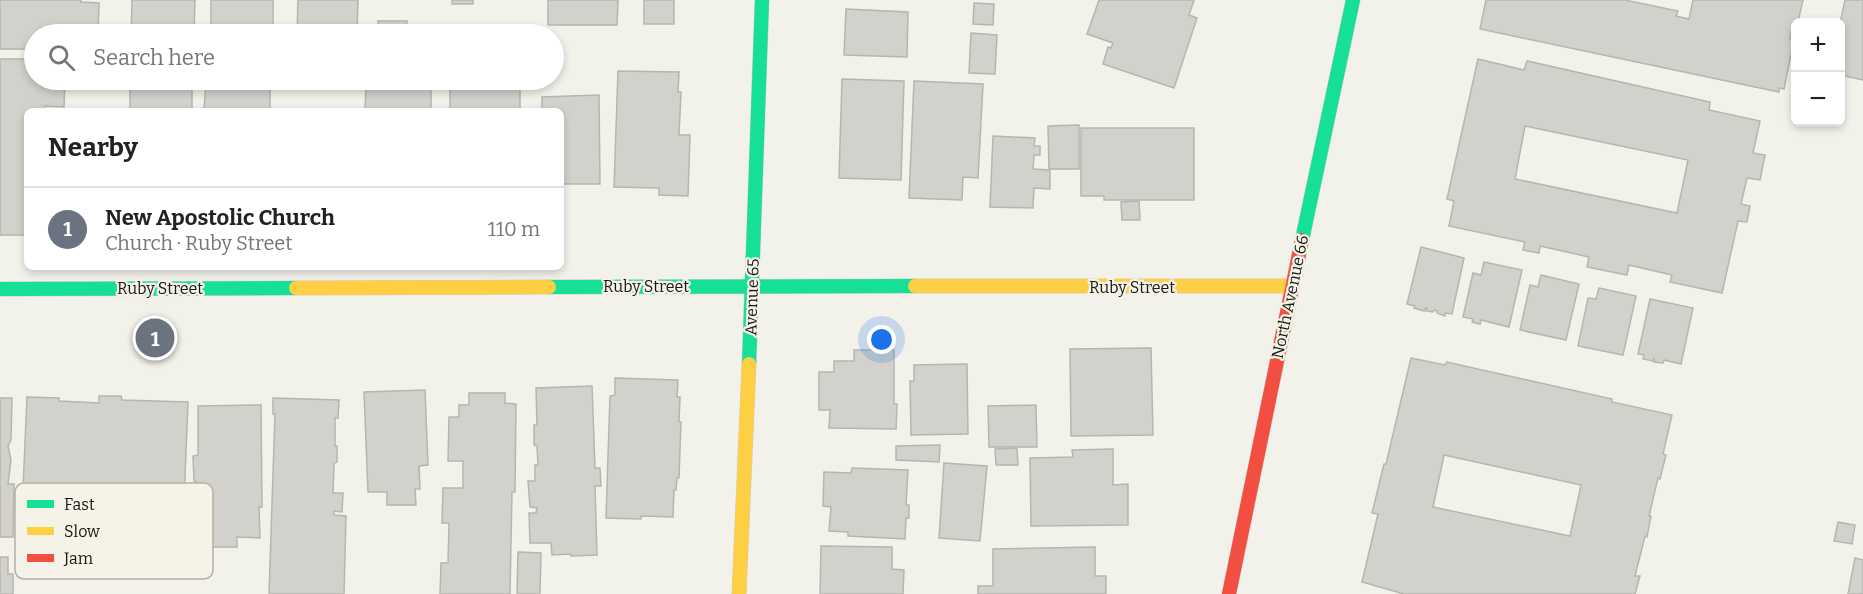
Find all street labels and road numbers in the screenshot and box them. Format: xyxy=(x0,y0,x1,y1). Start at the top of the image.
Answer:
street label: North Avenue 66 xyxy=(1268,234,1312,360)
street label: Avenue 65 xyxy=(741,258,763,336)
street label: Ruby Street xyxy=(603,277,689,296)
street label: Ruby Street xyxy=(1089,278,1175,297)
street label: Ruby Street xyxy=(117,279,203,298)

